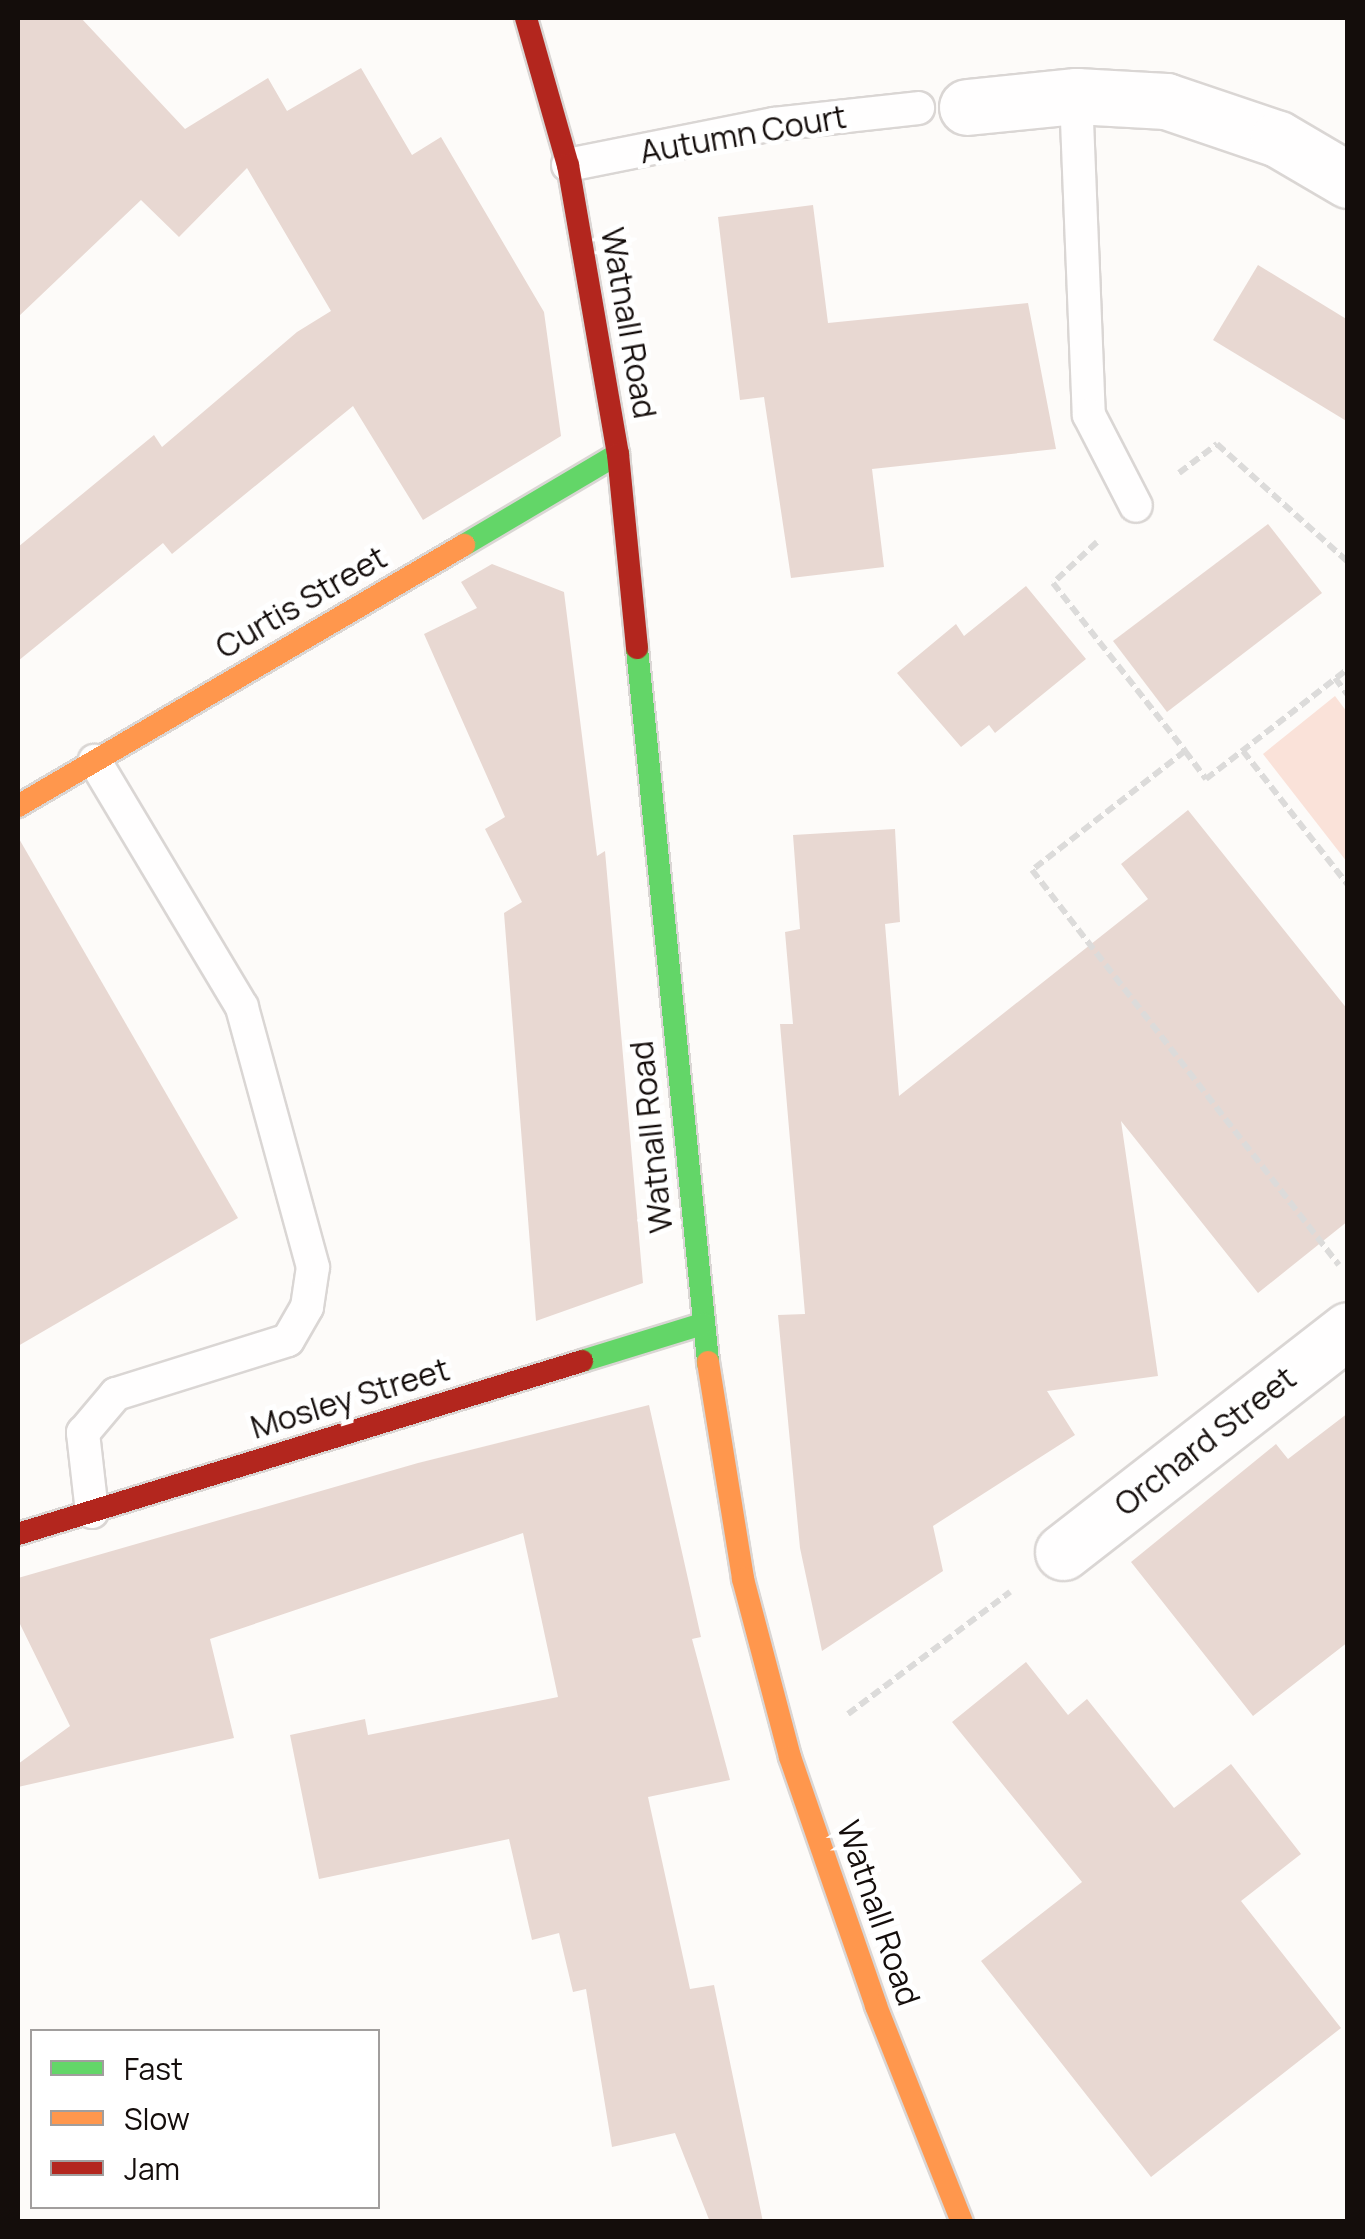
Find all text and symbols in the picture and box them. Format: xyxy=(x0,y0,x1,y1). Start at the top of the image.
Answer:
street label: Autumn Court xyxy=(637,97,849,171)
street label: Watnall Road xyxy=(593,225,665,421)
street label: Curtis Street xyxy=(209,538,393,666)
street label: Watnall Road xyxy=(622,1039,680,1235)
street label: Mosley Street xyxy=(246,1350,454,1446)
street label: Orchard Street xyxy=(1107,1358,1303,1524)
street label: Watnall Road xyxy=(829,1815,929,2011)
legend xyxy=(30,2029,380,2209)
text: Fast xyxy=(124,2048,183,2089)
text: Slow xyxy=(124,2098,190,2139)
text: Jam xyxy=(124,2148,180,2189)

